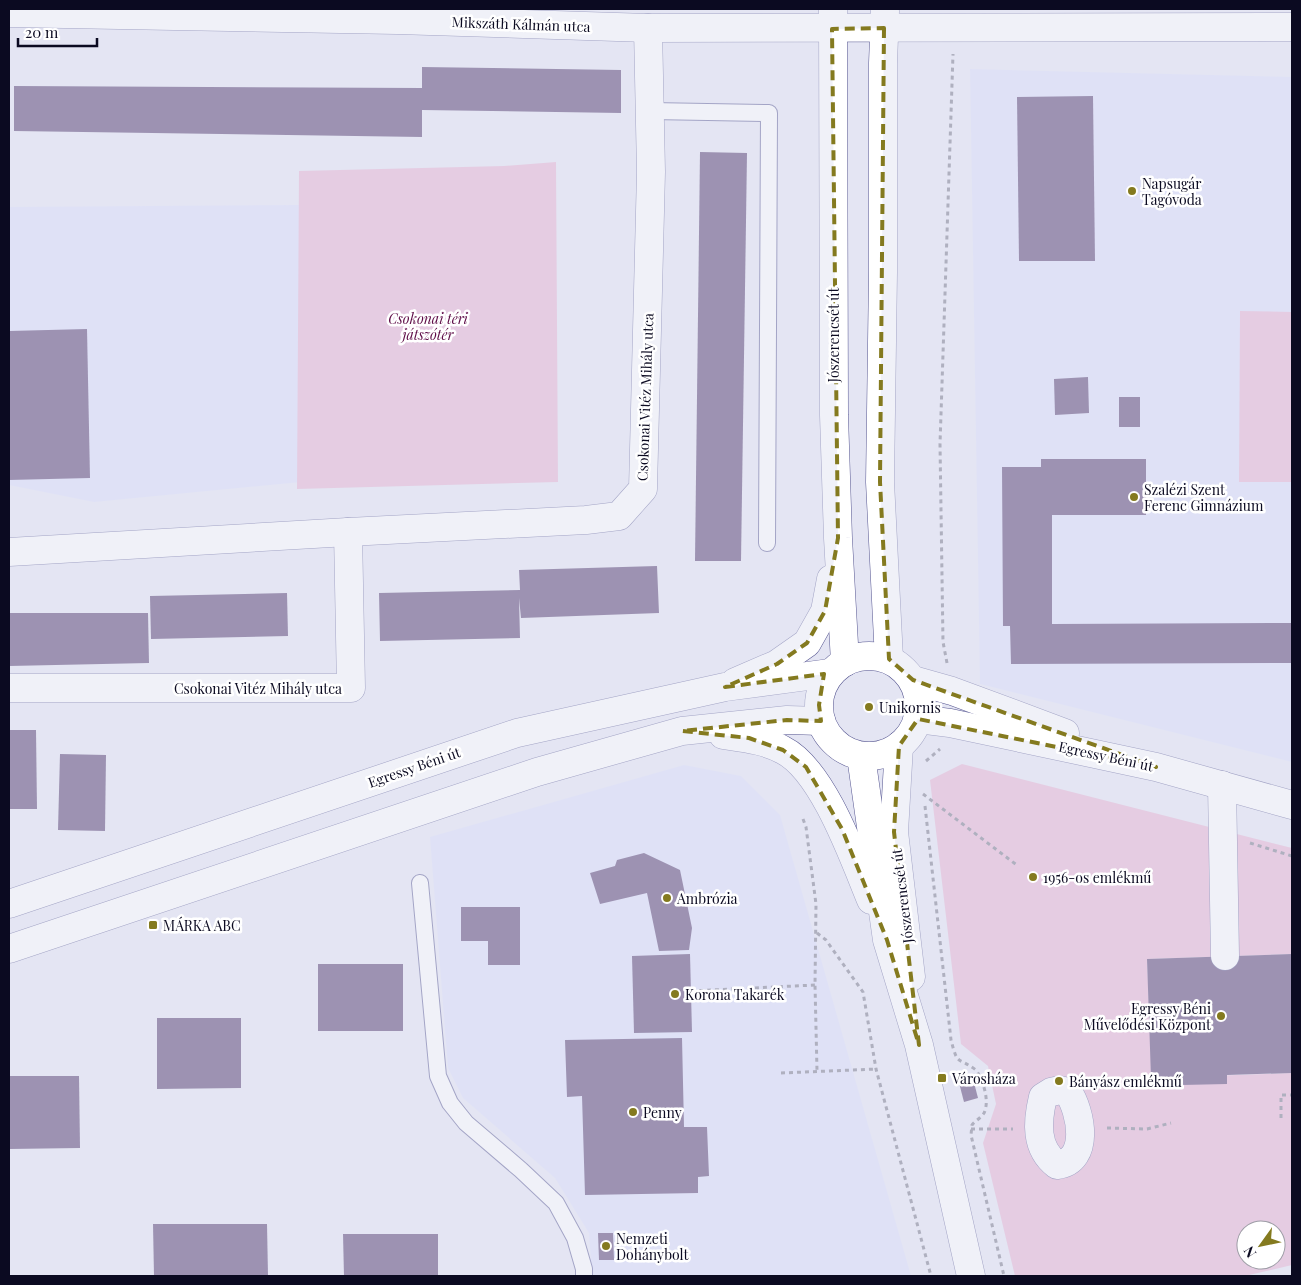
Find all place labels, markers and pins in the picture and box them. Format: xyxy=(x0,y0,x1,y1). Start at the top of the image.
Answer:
place label: Napsugár Tagóvoda xyxy=(1142,174,1202,209)
marker: Napsugár Tagóvoda xyxy=(1126,185,1138,197)
place label: Szalézi Szent Ferenc Gimnázium xyxy=(1144,480,1264,515)
marker: Szalézi Szent Ferenc Gimnázium xyxy=(1128,491,1140,503)
place label: Unikornis xyxy=(879,698,941,717)
marker: Unikornis xyxy=(863,701,875,713)
place label: 1956-os emlékmű xyxy=(1043,868,1152,887)
marker: 1956-os emlékmű xyxy=(1027,871,1039,883)
place label: Ambrózia xyxy=(676,889,738,908)
marker: Ambrózia xyxy=(661,892,673,904)
place label: MÁRKA ABC xyxy=(163,916,241,935)
marker: MÁRKA ABC xyxy=(147,919,159,931)
place label: Korona Takarék xyxy=(685,985,785,1004)
marker: Korona Takarék xyxy=(669,988,681,1000)
place label: Egressy Béni Művelődési Központ xyxy=(1084,999,1212,1034)
marker: Egressy Béni Művelődési Központ xyxy=(1215,1010,1227,1022)
place label: Városháza xyxy=(951,1069,1016,1088)
marker: Városháza xyxy=(936,1072,948,1084)
place label: Bányász emlékmű xyxy=(1069,1072,1182,1091)
marker: Bányász emlékmű xyxy=(1053,1075,1065,1087)
place label: Penny xyxy=(643,1103,682,1122)
marker: Penny xyxy=(627,1106,639,1118)
place label: Nemzeti Dohánybolt xyxy=(616,1229,690,1264)
marker: Nemzeti Dohánybolt xyxy=(600,1240,612,1252)

